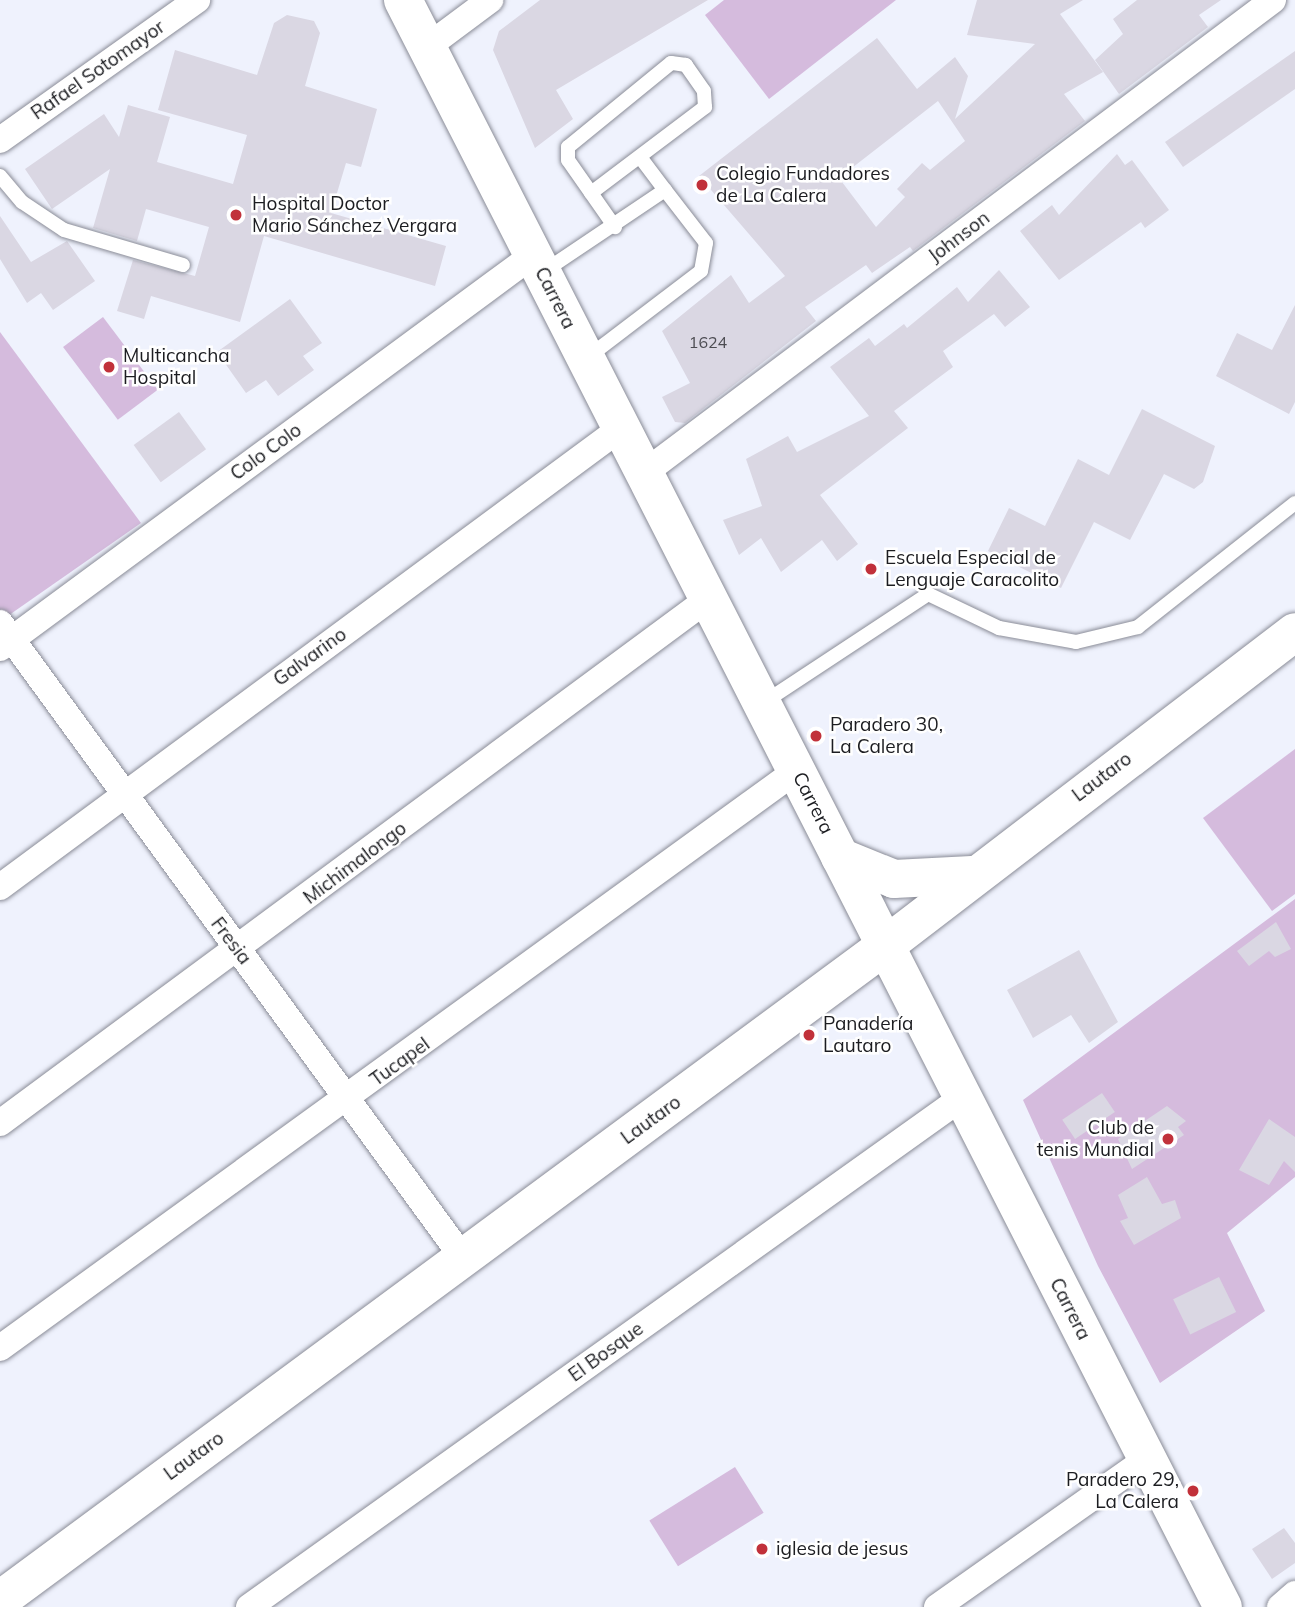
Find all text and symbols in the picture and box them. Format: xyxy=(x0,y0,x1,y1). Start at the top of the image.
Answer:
street label: Rafael Sotomayor xyxy=(27,15,169,125)
place label: Colegio Fundadores de La Calera xyxy=(716,163,890,207)
marker: Colegio Fundadores de La Calera xyxy=(694,177,710,193)
place label: Hospital Doctor Mario Sánchez Vergara xyxy=(252,193,457,237)
marker: Hospital Doctor Mario Sánchez Vergara xyxy=(226,205,246,225)
street label: Johnson xyxy=(924,207,994,267)
street label: Carrera xyxy=(530,263,580,333)
house number: 1624 xyxy=(689,332,727,352)
place label: Multicancha Hospital xyxy=(123,345,230,389)
marker: Multicancha Hospital xyxy=(101,359,117,375)
street label: Colo Colo xyxy=(226,419,306,485)
place label: Escuela Especial de Lenguaje Caracolito xyxy=(885,547,1059,591)
marker: Escuela Especial de Lenguaje Caracolito xyxy=(863,561,879,577)
street label: Galvarino xyxy=(269,623,351,691)
place label: Paradero 30, La Calera xyxy=(830,714,943,758)
marker: Paradero 30, La Calera xyxy=(808,728,824,744)
street label: Lautaro xyxy=(1068,747,1136,807)
street label: Carrera xyxy=(788,768,838,838)
street label: Michimalongo xyxy=(299,817,411,909)
street label: Fresia xyxy=(206,913,256,969)
place label: Panadería Lautaro xyxy=(823,1013,913,1057)
marker: Panadería Lautaro xyxy=(801,1027,817,1043)
street label: Tucapel xyxy=(366,1033,434,1091)
street label: Lautaro xyxy=(617,1091,685,1149)
place label: Club de tenis Mundial xyxy=(1037,1117,1154,1161)
marker: Club de tenis Mundial xyxy=(1160,1131,1176,1147)
street label: Carrera xyxy=(1045,1274,1095,1344)
street label: El Bosque xyxy=(564,1317,648,1387)
street label: Lautaro xyxy=(160,1427,228,1485)
place label: Paradero 29, La Calera xyxy=(1066,1469,1179,1513)
marker: Paradero 29, La Calera xyxy=(1185,1483,1201,1499)
place label: iglesia de jesus xyxy=(776,1538,909,1560)
marker: iglesia de jesus xyxy=(754,1541,770,1557)

